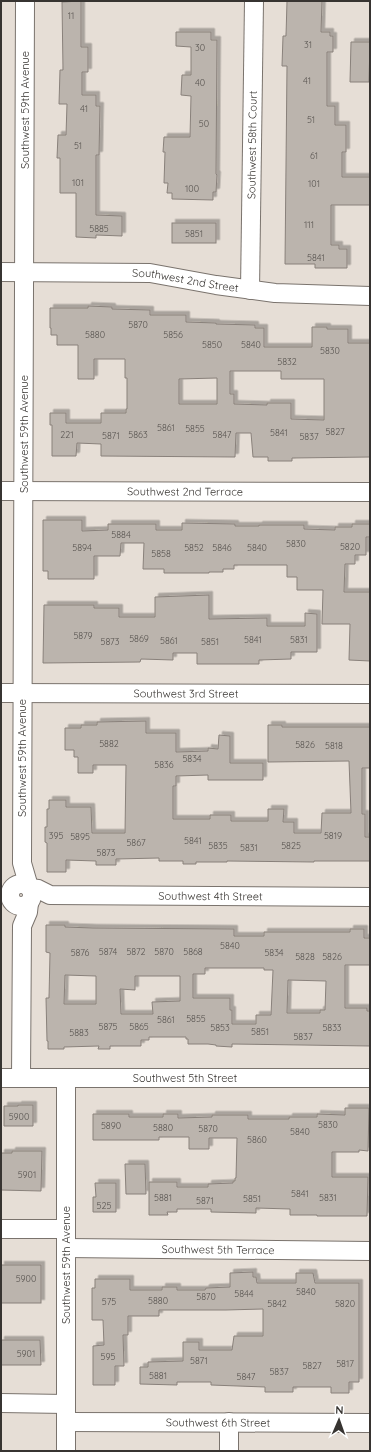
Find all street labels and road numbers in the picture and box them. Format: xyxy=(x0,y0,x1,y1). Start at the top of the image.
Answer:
street label: Southwest 59th Avenue xyxy=(18,51,32,169)
street label: Southwest 58th Court xyxy=(244,90,260,199)
street label: Southwest 2nd Street xyxy=(132,266,240,295)
street label: Southwest 59th Avenue xyxy=(17,375,31,493)
street label: Southwest 2nd Terrace xyxy=(127,484,243,499)
street label: Southwest 3rd Street xyxy=(133,686,239,701)
street label: Southwest 59th Avenue xyxy=(15,699,29,817)
street label: Southwest 4th Street xyxy=(158,889,263,903)
street label: Southwest 5th Street xyxy=(133,1071,238,1085)
street label: Southwest 59th Avenue xyxy=(59,1206,73,1324)
street label: Southwest 5th Terrace xyxy=(161,1242,275,1257)
street label: Southwest 6th Street xyxy=(166,1415,271,1430)

